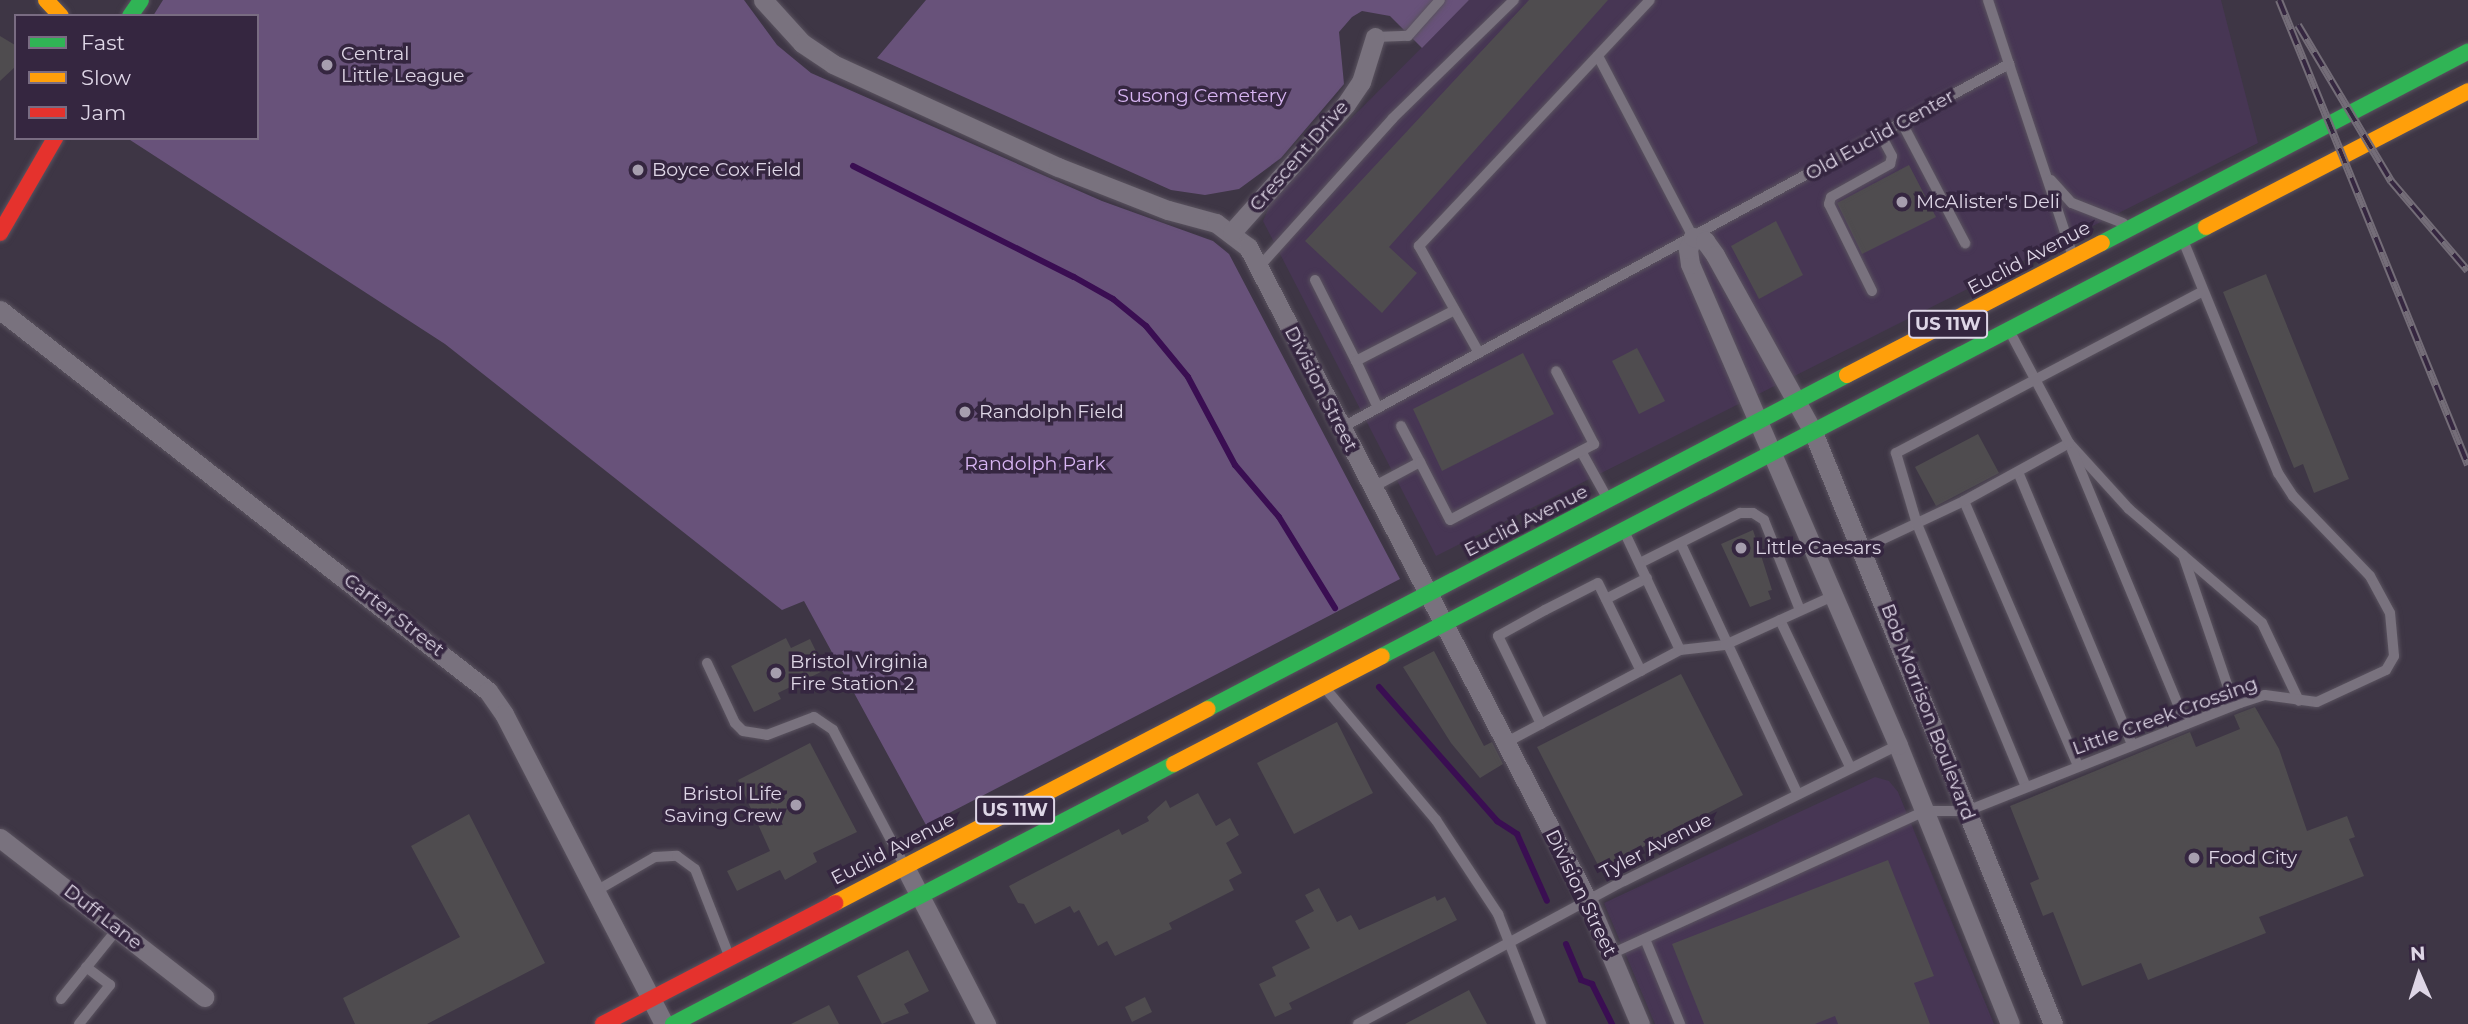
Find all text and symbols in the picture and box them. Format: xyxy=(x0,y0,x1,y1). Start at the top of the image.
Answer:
legend xyxy=(14,14,259,140)
text: Fast xyxy=(81,30,125,55)
place label: Central Little League xyxy=(341,43,465,87)
marker: Central Little League xyxy=(319,57,335,73)
text: Slow xyxy=(81,65,131,90)
park label: Susong Cemetery xyxy=(1117,85,1287,107)
street label: Old Euclid Center xyxy=(1802,85,1958,185)
street label: Crescent Drive xyxy=(1245,96,1353,216)
text: Jam xyxy=(81,100,126,125)
place label: Boyce Cox Field xyxy=(652,159,801,181)
marker: Boyce Cox Field xyxy=(630,162,646,178)
place label: McAlister's Deli xyxy=(1916,191,2060,213)
marker: McAlister's Deli xyxy=(1894,194,1910,210)
street label: Euclid Avenue xyxy=(1964,216,2094,300)
road number: US 11W xyxy=(1908,310,1988,338)
street label: Division Street xyxy=(1280,322,1362,456)
place label: Randolph Field xyxy=(979,401,1124,423)
marker: Randolph Field xyxy=(957,404,973,420)
park label: Randolph Park xyxy=(964,453,1106,475)
street label: Euclid Avenue xyxy=(1460,480,1592,562)
place label: Little Caesars xyxy=(1755,537,1881,559)
marker: Little Caesars xyxy=(1733,540,1749,556)
street label: Carter Street xyxy=(339,569,449,661)
street label: Bob Morrison Boulevard xyxy=(1876,601,1980,823)
place label: Bristol Virginia Fire Station 2 xyxy=(790,651,928,695)
marker: Bristol Virginia Fire Station 2 xyxy=(768,665,784,681)
street label: Little Creek Crossing xyxy=(2069,672,2261,760)
place label: Bristol Life Saving Crew xyxy=(664,783,782,827)
road number: US 11W xyxy=(975,796,1055,824)
marker: Bristol Life Saving Crew xyxy=(788,797,804,813)
street label: Euclid Avenue xyxy=(827,808,959,890)
street label: Tyler Avenue xyxy=(1596,808,1716,884)
street label: Division Street xyxy=(1541,826,1621,960)
place label: Food City xyxy=(2208,847,2297,869)
marker: Food City xyxy=(2186,850,2202,866)
street label: Duff Lane xyxy=(59,879,147,955)
north arrow xyxy=(2384,940,2454,1010)
text: N xyxy=(2410,942,2426,965)

